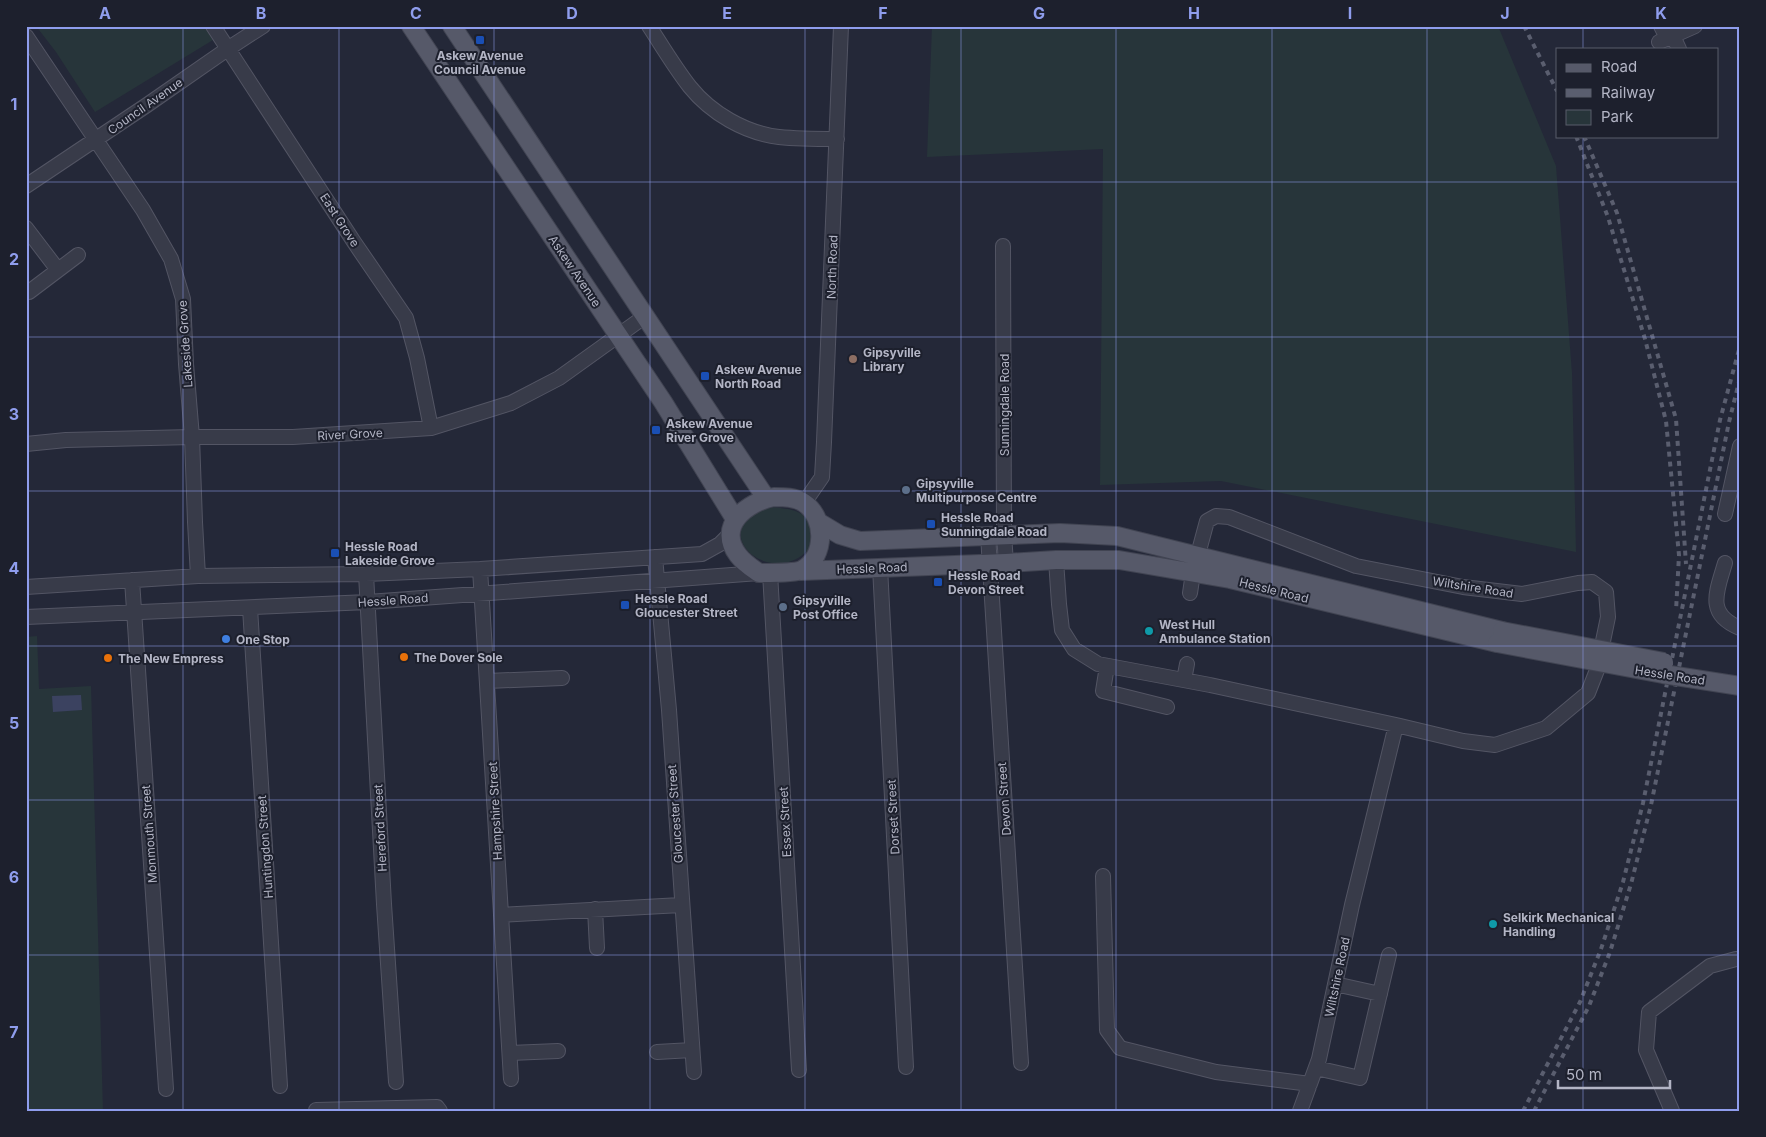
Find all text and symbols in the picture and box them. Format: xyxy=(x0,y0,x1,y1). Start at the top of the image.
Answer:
text: A xyxy=(99,3,111,23)
text: B xyxy=(256,3,266,23)
text: C xyxy=(410,3,422,23)
text: D xyxy=(566,3,578,23)
text: E xyxy=(722,3,732,23)
text: F xyxy=(878,3,888,23)
text: G xyxy=(1033,3,1045,23)
text: H xyxy=(1188,3,1200,23)
text: I xyxy=(1348,3,1352,23)
text: J xyxy=(1500,3,1510,23)
text: K xyxy=(1655,3,1667,23)
marker: Askew Avenue Council Avenue xyxy=(474,34,486,46)
place label: Askew Avenue Council Avenue xyxy=(434,48,526,77)
legend xyxy=(1556,48,1718,138)
text: Road xyxy=(1601,57,1637,76)
street label: Council Avenue xyxy=(105,75,185,137)
text: Railway xyxy=(1601,83,1656,102)
text: 1 xyxy=(11,94,17,114)
text: Park xyxy=(1601,107,1634,126)
street label: East Grove xyxy=(317,190,363,250)
street label: Askew Avenue xyxy=(546,232,604,310)
street label: North Road xyxy=(823,235,841,299)
text: 2 xyxy=(9,249,19,269)
street label: Lakeside Grove xyxy=(174,300,196,388)
place label: Gipsyville Library xyxy=(863,345,921,374)
marker: Gipsyville Library xyxy=(847,353,859,365)
street label: Sunningdale Road xyxy=(997,354,1012,456)
place label: Askew Avenue North Road xyxy=(715,362,802,391)
marker: Askew Avenue North Road xyxy=(699,370,711,382)
text: 3 xyxy=(9,404,19,424)
place label: Askew Avenue River Grove xyxy=(666,416,753,445)
marker: Askew Avenue River Grove xyxy=(650,424,662,436)
street label: River Grove xyxy=(317,425,383,443)
place label: Gipsyville Multipurpose Centre xyxy=(916,476,1037,505)
marker: Gipsyville Multipurpose Centre xyxy=(900,484,912,496)
place label: Hessle Road Sunningdale Road xyxy=(941,510,1047,539)
marker: Hessle Road Sunningdale Road xyxy=(925,518,937,530)
place label: Hessle Road Lakeside Grove xyxy=(345,539,435,568)
marker: Hessle Road Lakeside Grove xyxy=(329,547,341,559)
text: 4 xyxy=(9,558,20,578)
street label: Hessle Road xyxy=(836,559,908,577)
place label: Hessle Road Devon Street xyxy=(948,568,1024,597)
street label: Wiltshire Road xyxy=(1432,573,1514,601)
street label: Hessle Road xyxy=(1238,574,1310,606)
marker: Hessle Road Devon Street xyxy=(932,576,944,588)
street label: Hessle Road xyxy=(357,590,429,610)
place label: Hessle Road Gloucester Street xyxy=(635,591,738,620)
place label: Gipsyville Post Office xyxy=(793,593,858,622)
marker: Hessle Road Gloucester Street xyxy=(619,599,631,611)
marker: Gipsyville Post Office xyxy=(777,601,789,613)
place label: West Hull Ambulance Station xyxy=(1159,617,1270,646)
marker: West Hull Ambulance Station xyxy=(1143,625,1155,637)
place label: One Stop xyxy=(236,632,290,647)
marker: One Stop xyxy=(220,633,232,645)
place label: The Dover Sole xyxy=(414,650,503,665)
place label: The New Empress xyxy=(118,651,224,666)
marker: The Dover Sole xyxy=(398,651,410,663)
marker: The New Empress xyxy=(102,652,114,664)
street label: Hessle Road xyxy=(1634,662,1706,688)
text: 5 xyxy=(9,713,19,733)
street label: Hampshire Street xyxy=(485,761,505,861)
street label: Devon Street xyxy=(994,762,1014,836)
street label: Gloucester Street xyxy=(664,764,686,864)
street label: Dorset Street xyxy=(884,779,902,855)
street label: Monmouth Street xyxy=(138,784,160,883)
street label: Hereford Street xyxy=(370,784,390,872)
street label: Essex Street xyxy=(776,786,794,858)
street label: Huntingdon Street xyxy=(254,795,276,899)
text: 6 xyxy=(9,867,19,887)
place label: Selkirk Mechanical Handling xyxy=(1503,910,1614,939)
marker: Selkirk Mechanical Handling xyxy=(1487,918,1499,930)
street label: Wiltshire Road xyxy=(1321,936,1353,1018)
text: 7 xyxy=(9,1022,19,1042)
scale bar xyxy=(1558,1057,1671,1089)
text: 50 m xyxy=(1566,1065,1602,1084)

